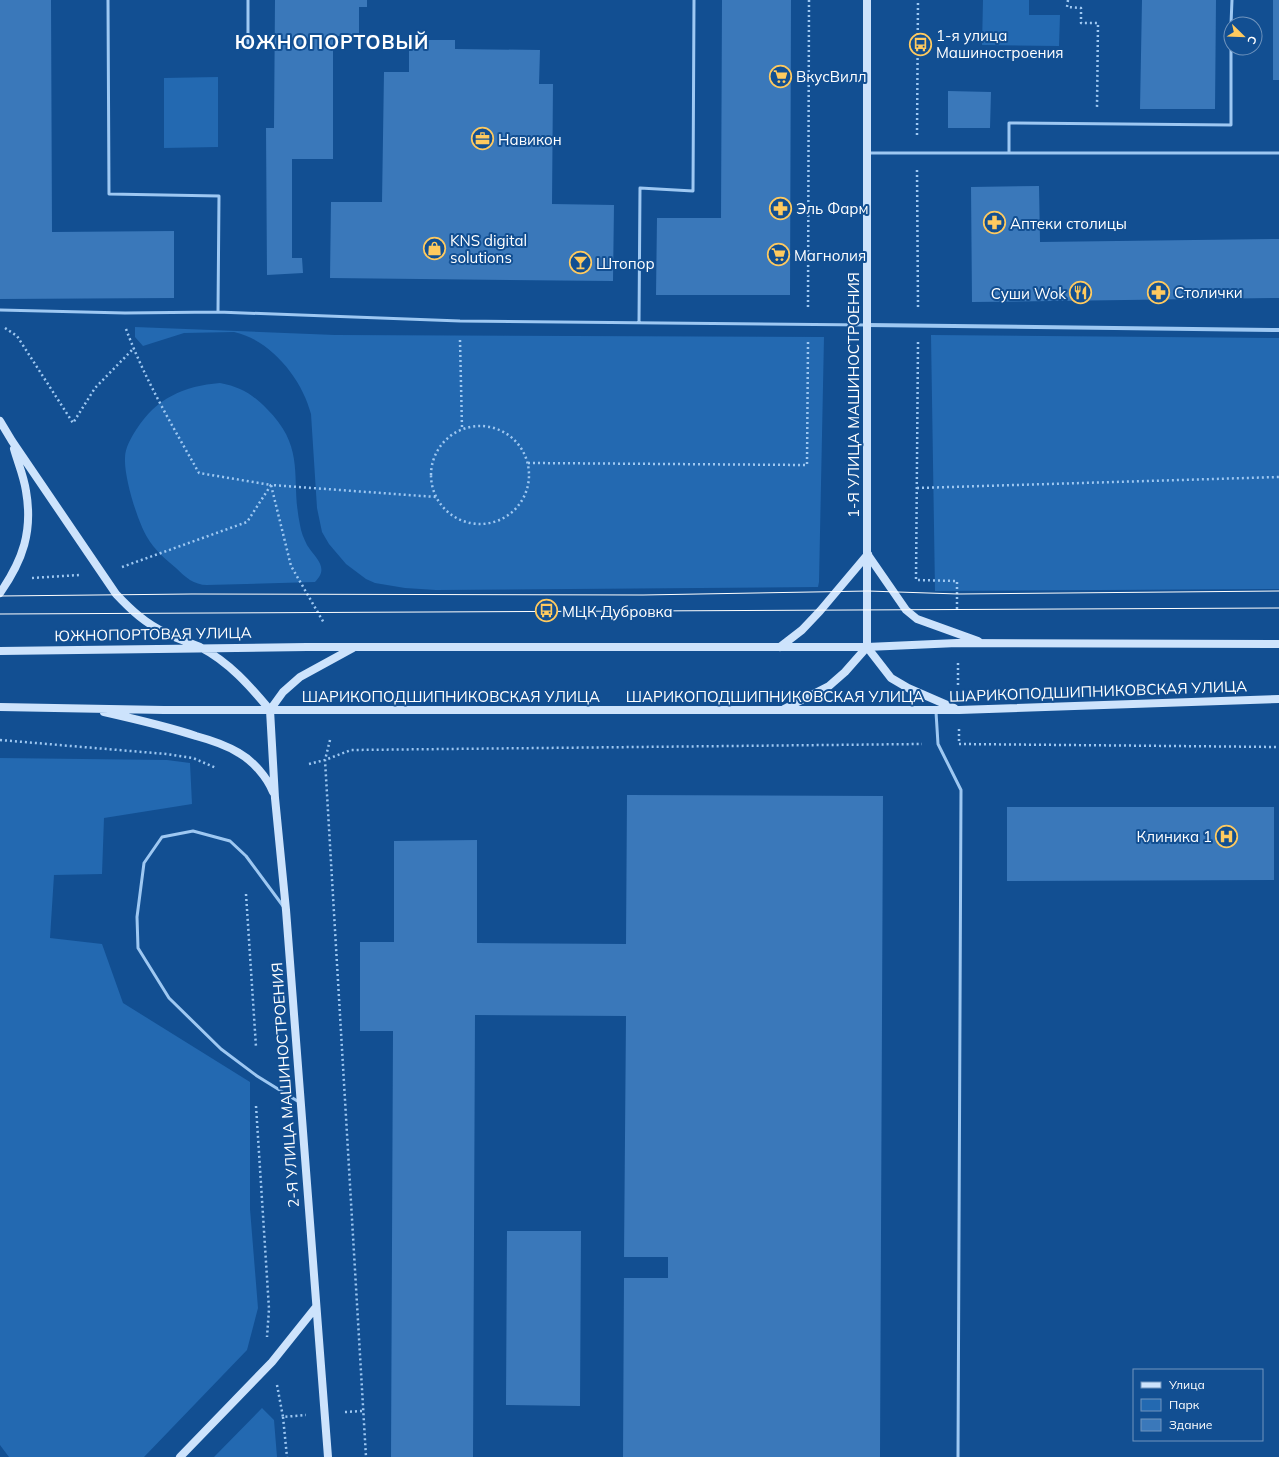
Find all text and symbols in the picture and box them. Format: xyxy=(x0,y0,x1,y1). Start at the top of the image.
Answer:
north arrow xyxy=(1223,16,1263,56)
place label: 1-я улица Машиностроения xyxy=(936,26,1064,62)
district label: ЮЖНОПОРТОВЫЙ xyxy=(235,30,429,54)
bus stop icon: 1-я улица Машиностроения xyxy=(907,31,933,57)
text: С xyxy=(1244,34,1260,47)
supermarket icon: ВкусВилл xyxy=(767,63,793,89)
place label: ВкусВилл xyxy=(796,67,867,86)
office icon: Навикон xyxy=(470,126,496,152)
place label: Навикон xyxy=(498,130,562,149)
pharmacy icon: Эль Фарм xyxy=(768,195,794,221)
place label: Эль Фарм xyxy=(796,199,869,218)
pharmacy icon: Аптеки столицы xyxy=(982,210,1008,236)
place label: Аптеки столицы xyxy=(1010,214,1127,233)
place label: KNS digital solutions xyxy=(450,231,527,267)
shop icon: KNS digital solutions xyxy=(422,236,448,262)
supermarket icon: Магнолия xyxy=(766,242,792,268)
place label: Магнолия xyxy=(794,246,866,265)
bar icon: Штопор xyxy=(567,250,593,276)
place label: Штопор xyxy=(596,254,655,273)
street label: 1-Я УЛИЦА МАШИНОСТРОЕНИЯ xyxy=(844,272,863,518)
pharmacy icon: Столички xyxy=(1146,279,1172,305)
restaurant icon: Суши Wok xyxy=(1068,280,1094,306)
place label: Столички xyxy=(1174,283,1243,302)
place label: Суши Wok xyxy=(991,284,1066,303)
bus stop icon: МЦК Дубровка xyxy=(534,598,560,624)
place label: МЦК Дубровка xyxy=(562,602,673,621)
street label: ЮЖНОПОРТОВАЯ УЛИЦА xyxy=(54,623,252,645)
street label: ШАРИКОПОДШИПНИКОВСКАЯ УЛИЦА xyxy=(949,676,1247,706)
street label: ШАРИКОПОДШИПНИКОВСКАЯ УЛИЦА xyxy=(302,687,600,706)
street label: ШАРИКОПОДШИПНИКОВСКАЯ УЛИЦА xyxy=(626,687,924,706)
hospital icon: Клиника 1 xyxy=(1214,823,1240,849)
place label: Клиника 1 xyxy=(1136,827,1212,846)
street label: 2-Я УЛИЦА МАШИНОСТРОЕНИЯ xyxy=(267,962,303,1208)
legend xyxy=(1133,1369,1263,1441)
text: Улица xyxy=(1168,1377,1205,1392)
text: Парк xyxy=(1169,1397,1200,1412)
text: Здание xyxy=(1169,1417,1213,1432)

